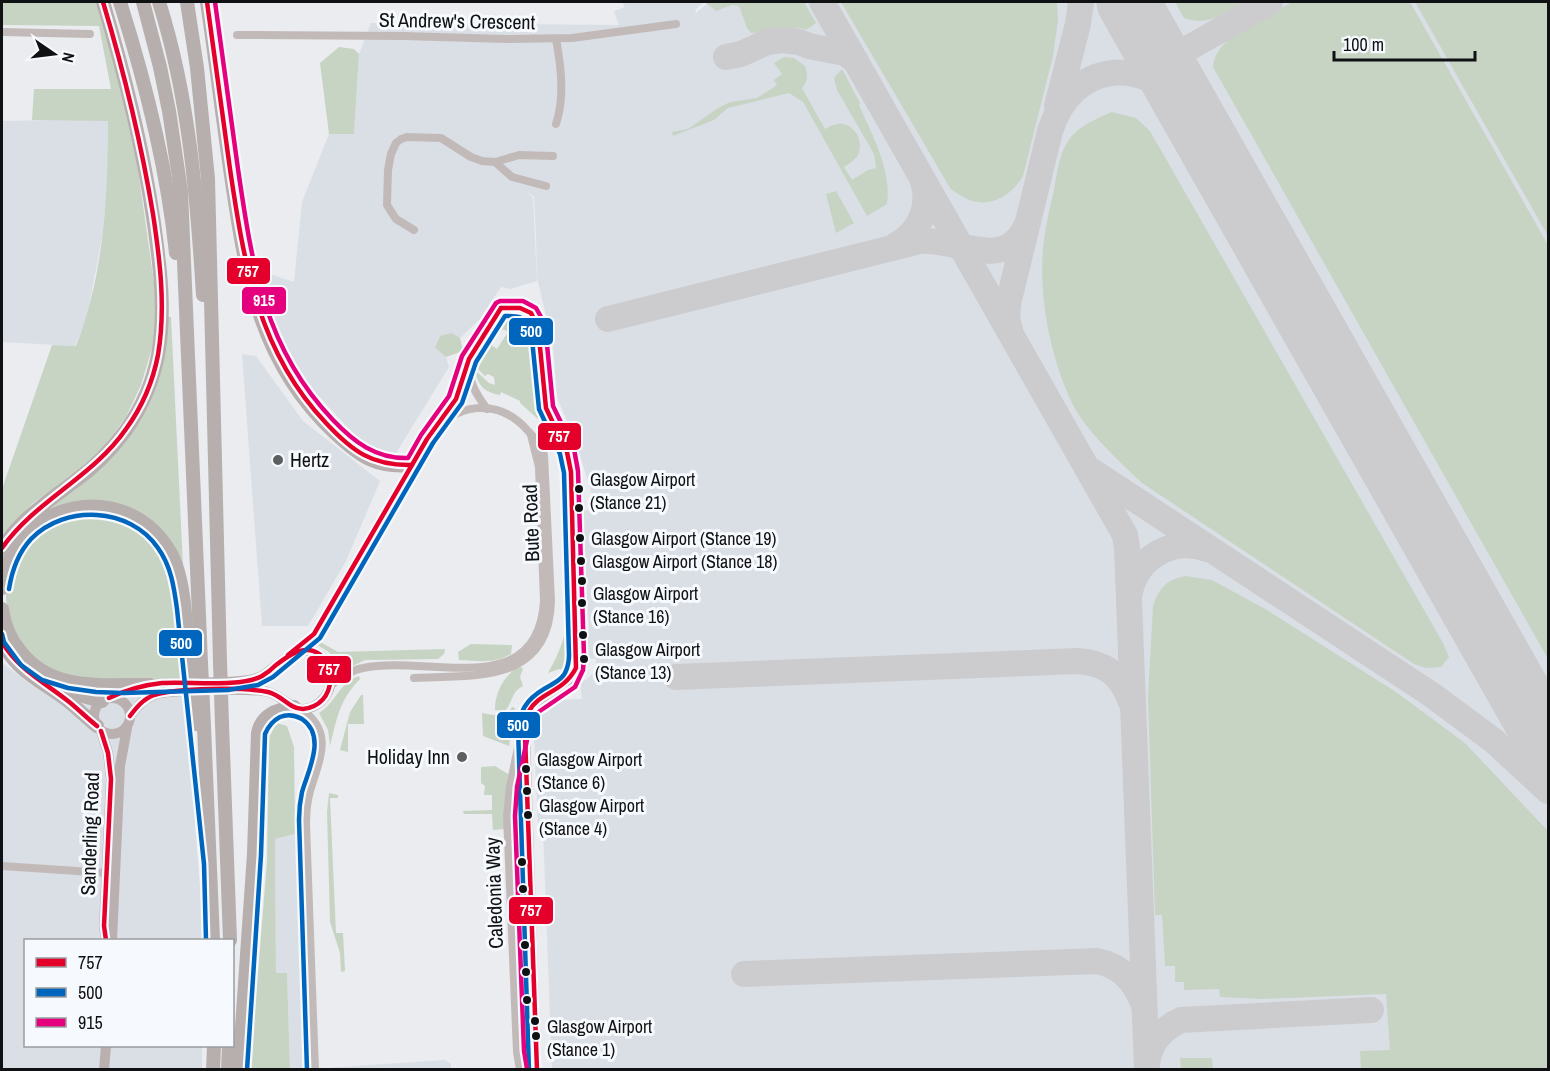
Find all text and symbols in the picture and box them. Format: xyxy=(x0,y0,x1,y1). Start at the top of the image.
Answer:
street label: St Andrew's Crescent xyxy=(379,6,536,35)
north arrow xyxy=(24,24,84,84)
scale bar xyxy=(1334,24,1475,62)
text: 100 m xyxy=(1343,32,1384,57)
text: N xyxy=(57,50,80,65)
line badge: 757 xyxy=(226,257,271,285)
text: 757 xyxy=(237,260,259,282)
line badge: 915 xyxy=(241,286,287,315)
text: 915 xyxy=(253,289,275,311)
line badge: 500 xyxy=(508,317,554,346)
text: 500 xyxy=(520,320,542,342)
line badge: 757 xyxy=(537,422,582,451)
text: 757 xyxy=(548,425,570,447)
place label: Hertz xyxy=(290,446,329,473)
marker: Hertz xyxy=(271,453,285,467)
place label: Glasgow Airport (Stance 21) xyxy=(590,467,695,515)
marker: Glasgow Airport (Stance 21) xyxy=(573,483,585,495)
street label: Bute Road xyxy=(516,484,545,562)
unlabelled marker xyxy=(573,502,585,514)
place label: Glasgow Airport (Stance 19) xyxy=(591,526,777,551)
marker: Glasgow Airport (Stance 19) xyxy=(574,532,586,544)
place label: Glasgow Airport (Stance 18) xyxy=(592,549,778,574)
marker: Glasgow Airport (Stance 18) xyxy=(575,555,587,567)
unlabelled marker xyxy=(576,575,588,587)
place label: Glasgow Airport (Stance 16) xyxy=(593,581,698,629)
marker: Glasgow Airport (Stance 16) xyxy=(576,597,588,609)
line badge: 500 xyxy=(158,629,203,657)
unlabelled marker xyxy=(577,629,589,641)
text: 500 xyxy=(170,632,192,654)
place label: Glasgow Airport (Stance 13) xyxy=(595,637,700,685)
marker: Glasgow Airport (Stance 13) xyxy=(578,653,590,665)
line badge: 757 xyxy=(306,655,352,684)
text: 757 xyxy=(318,658,340,680)
line badge: 500 xyxy=(496,711,541,739)
text: 500 xyxy=(507,714,529,736)
place label: Holiday Inn xyxy=(367,743,450,770)
place label: Glasgow Airport (Stance 6) xyxy=(537,747,642,795)
marker: Holiday Inn xyxy=(455,750,469,764)
marker: Glasgow Airport (Stance 6) xyxy=(520,763,532,775)
street label: Sanderling Road xyxy=(74,772,105,896)
unlabelled marker xyxy=(521,785,533,797)
place label: Glasgow Airport (Stance 4) xyxy=(539,793,644,841)
marker: Glasgow Airport (Stance 4) xyxy=(522,809,534,821)
street label: Caledonia Way xyxy=(478,836,509,949)
unlabelled marker xyxy=(516,856,528,868)
unlabelled marker xyxy=(517,883,529,895)
line badge: 757 xyxy=(508,896,554,925)
text: 757 xyxy=(520,899,542,921)
legend xyxy=(24,939,234,1047)
unlabelled marker xyxy=(519,939,531,951)
text: 757 xyxy=(78,950,103,975)
unlabelled marker xyxy=(520,966,532,978)
text: 500 xyxy=(78,980,103,1005)
unlabelled marker xyxy=(521,994,533,1006)
text: 915 xyxy=(78,1010,103,1035)
place label: Glasgow Airport (Stance 1) xyxy=(547,1014,652,1062)
unlabelled marker xyxy=(529,1015,541,1027)
marker: Glasgow Airport (Stance 1) xyxy=(530,1030,542,1042)

